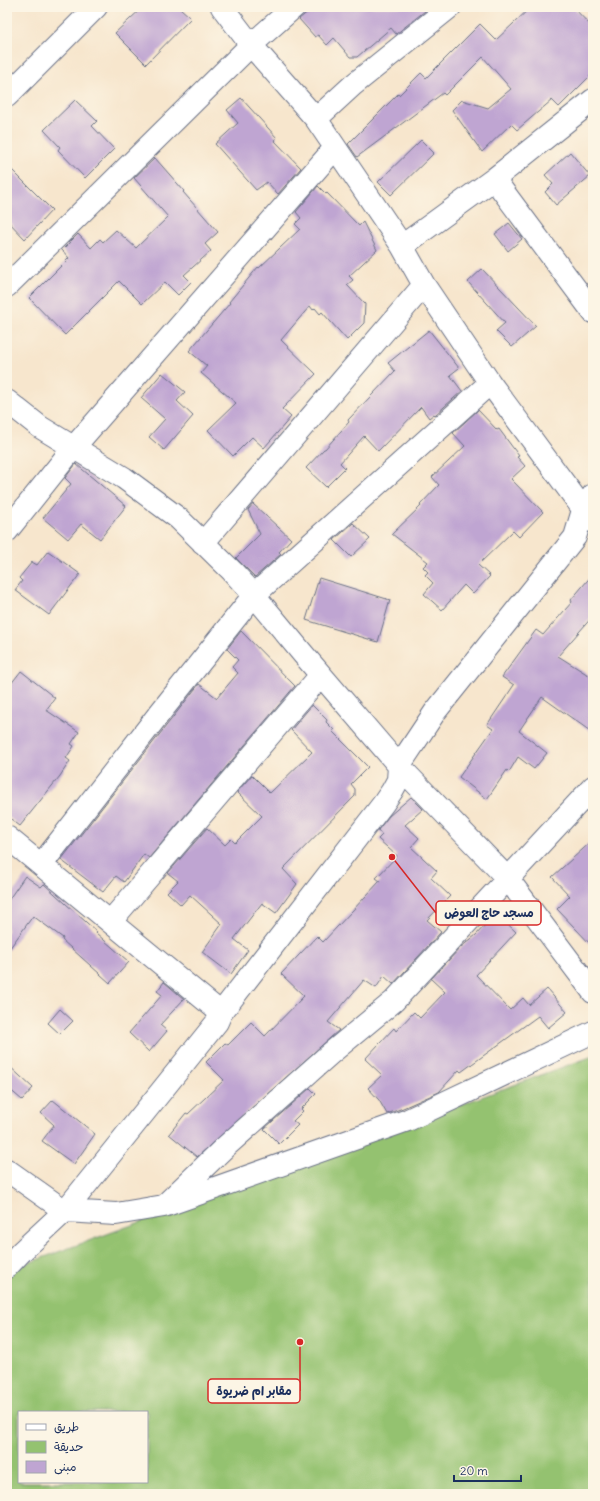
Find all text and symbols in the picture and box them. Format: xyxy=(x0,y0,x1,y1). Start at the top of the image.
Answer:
callout: مسجد حاج العوض xyxy=(436,901,541,925)
text: مسجد حاج العوض xyxy=(444,905,534,921)
callout: مقابر ام ضريوة xyxy=(208,1379,300,1403)
text: مقابر ام ضريوة xyxy=(216,1383,292,1400)
legend xyxy=(18,1411,148,1483)
text: طريق xyxy=(54,1419,79,1434)
text: حديقة xyxy=(54,1439,83,1454)
scale bar xyxy=(454,1457,521,1483)
text: مبنى xyxy=(54,1459,77,1475)
text: 20 m xyxy=(460,1463,488,1478)

